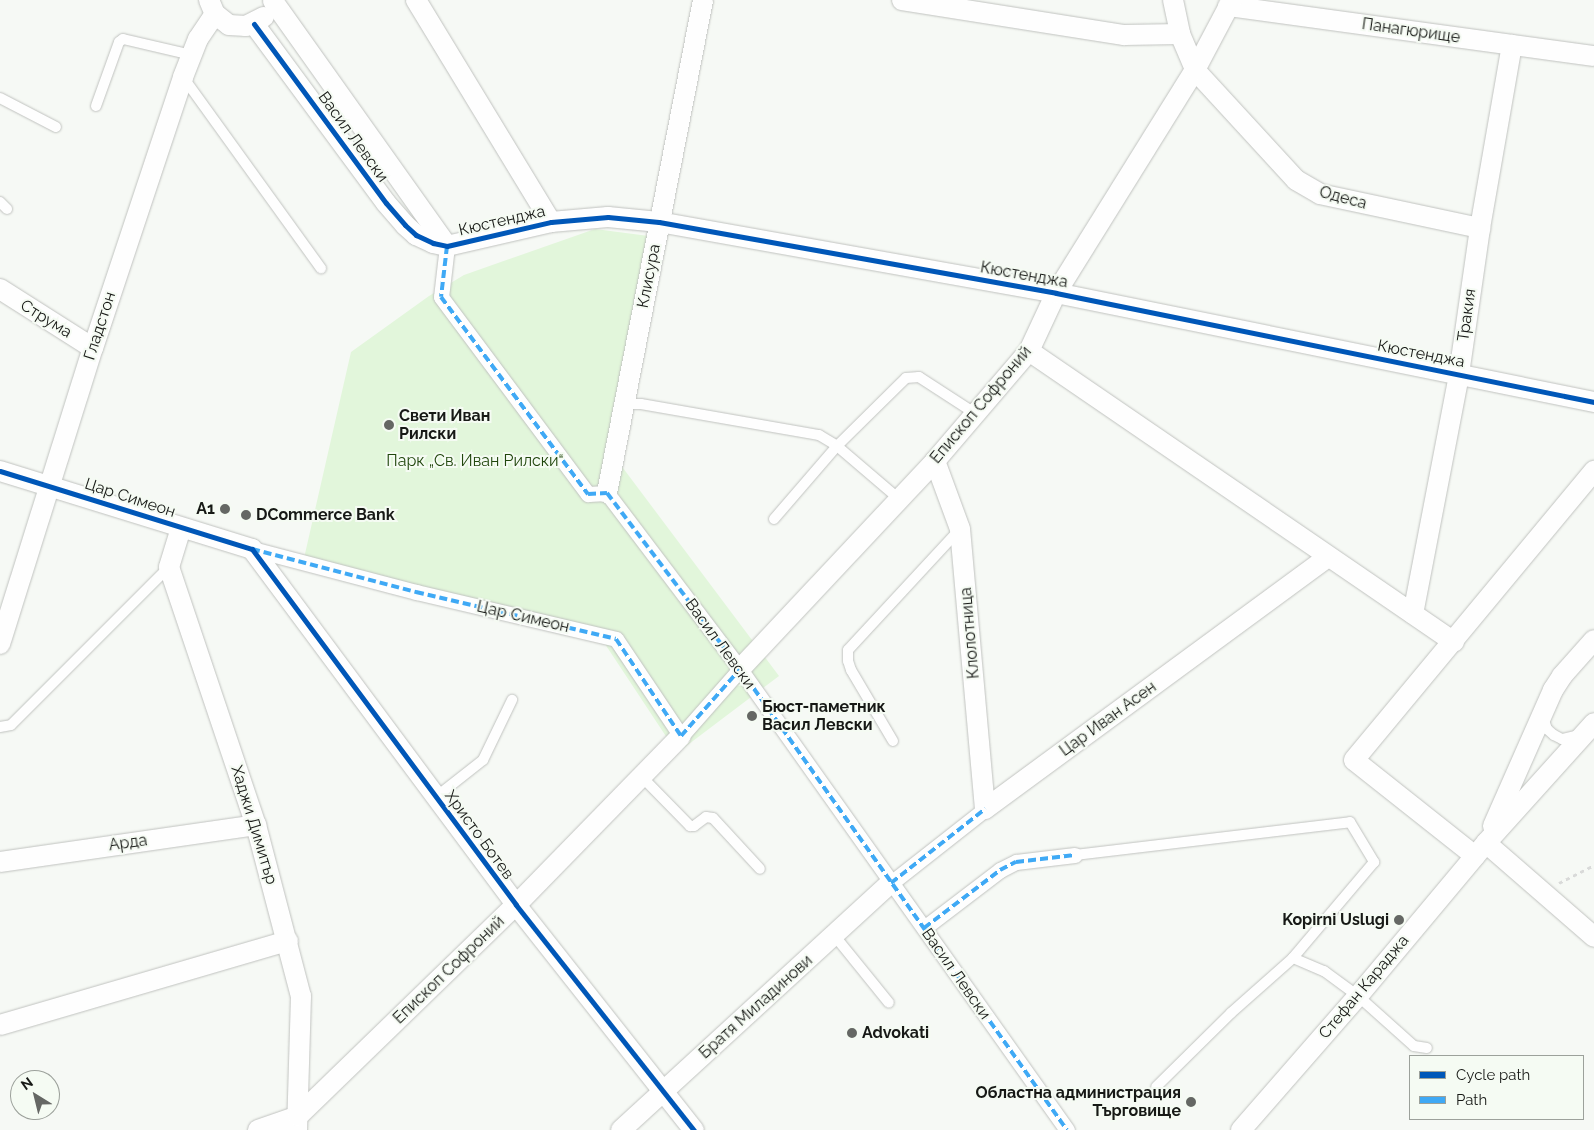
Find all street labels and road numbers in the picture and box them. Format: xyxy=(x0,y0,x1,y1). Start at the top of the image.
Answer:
street label: Панагюрище xyxy=(1361,15,1461,47)
street label: Васил Левски xyxy=(314,88,392,186)
street label: Одеса xyxy=(1317,182,1369,214)
street label: Кюстенджа xyxy=(457,202,547,240)
street label: Клисура xyxy=(633,242,665,310)
street label: Кюстенджа xyxy=(979,258,1069,292)
street label: Тракия xyxy=(1454,287,1480,343)
street label: Гладстон xyxy=(80,289,120,363)
street label: Струма xyxy=(17,296,75,342)
street label: Кюстенджа xyxy=(1376,336,1466,372)
street label: Епископ Софроний xyxy=(926,343,1036,467)
street label: Цар Симеон xyxy=(82,474,178,522)
street label: Клолотница xyxy=(956,586,984,680)
street label: Васил Левски xyxy=(681,595,759,693)
street label: Цар Симеон xyxy=(475,597,571,637)
street label: Цар Иван Асен xyxy=(1056,677,1160,761)
street label: Хаджи Димитър xyxy=(227,763,281,887)
street label: Христо Ботев xyxy=(440,787,518,883)
street label: Арда xyxy=(108,831,148,855)
street label: Епископ Софроний xyxy=(389,912,509,1028)
street label: Васил Левски xyxy=(917,925,995,1023)
street label: Стефан Караджа xyxy=(1315,931,1413,1043)
street label: Братя Миладинови xyxy=(695,951,817,1063)

